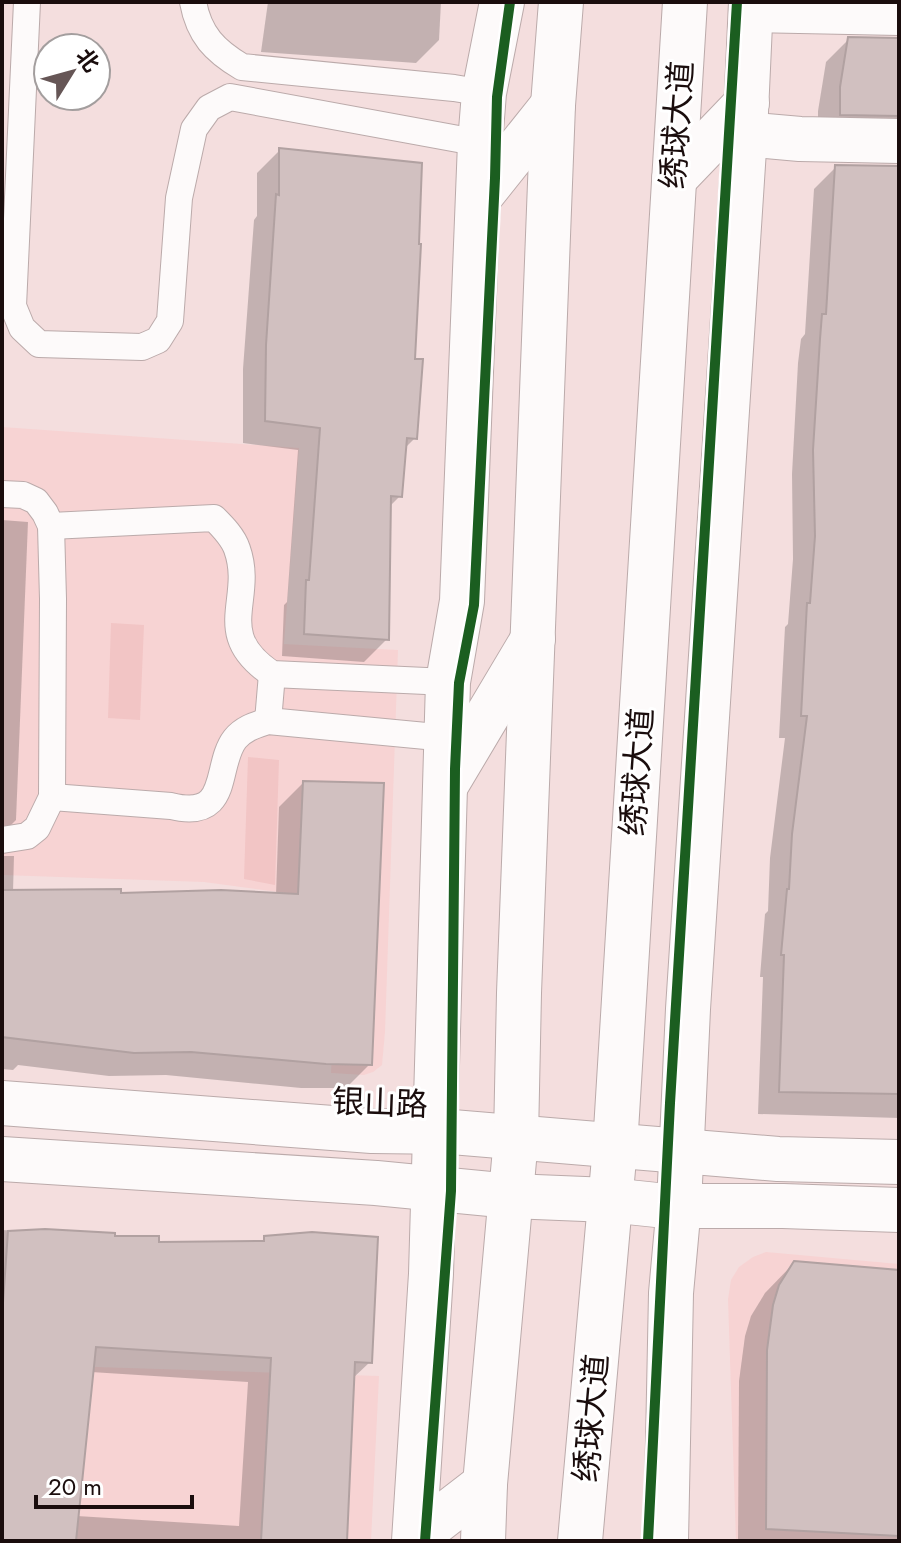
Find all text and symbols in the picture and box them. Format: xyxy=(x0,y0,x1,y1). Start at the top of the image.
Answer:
north arrow xyxy=(32,32,112,112)
text: 北 xyxy=(69,42,107,78)
street label: 绣球大道 xyxy=(650,60,704,190)
street label: 绣球大道 xyxy=(610,707,664,837)
street label: 银山路 xyxy=(331,1078,429,1128)
street label: 绣球大道 xyxy=(563,1352,619,1484)
scale bar xyxy=(36,1459,192,1509)
text: 20 m xyxy=(48,1469,102,1504)

